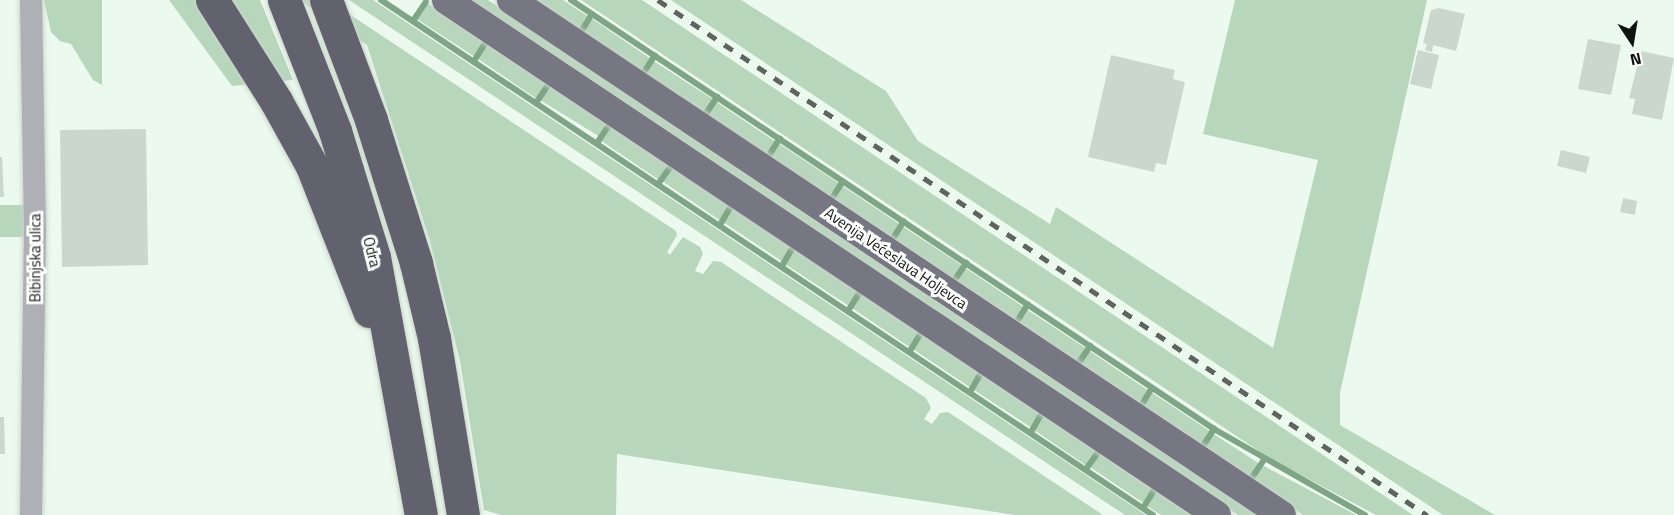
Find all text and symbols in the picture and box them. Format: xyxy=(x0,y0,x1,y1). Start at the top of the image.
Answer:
north arrow xyxy=(1602,12,1662,72)
text: N xyxy=(1628,47,1644,72)
street label: Avenija Većeslava Holjevca xyxy=(821,204,971,312)
street label: Bibinjska ulica xyxy=(26,214,44,302)
street label: Odra xyxy=(360,235,384,269)

